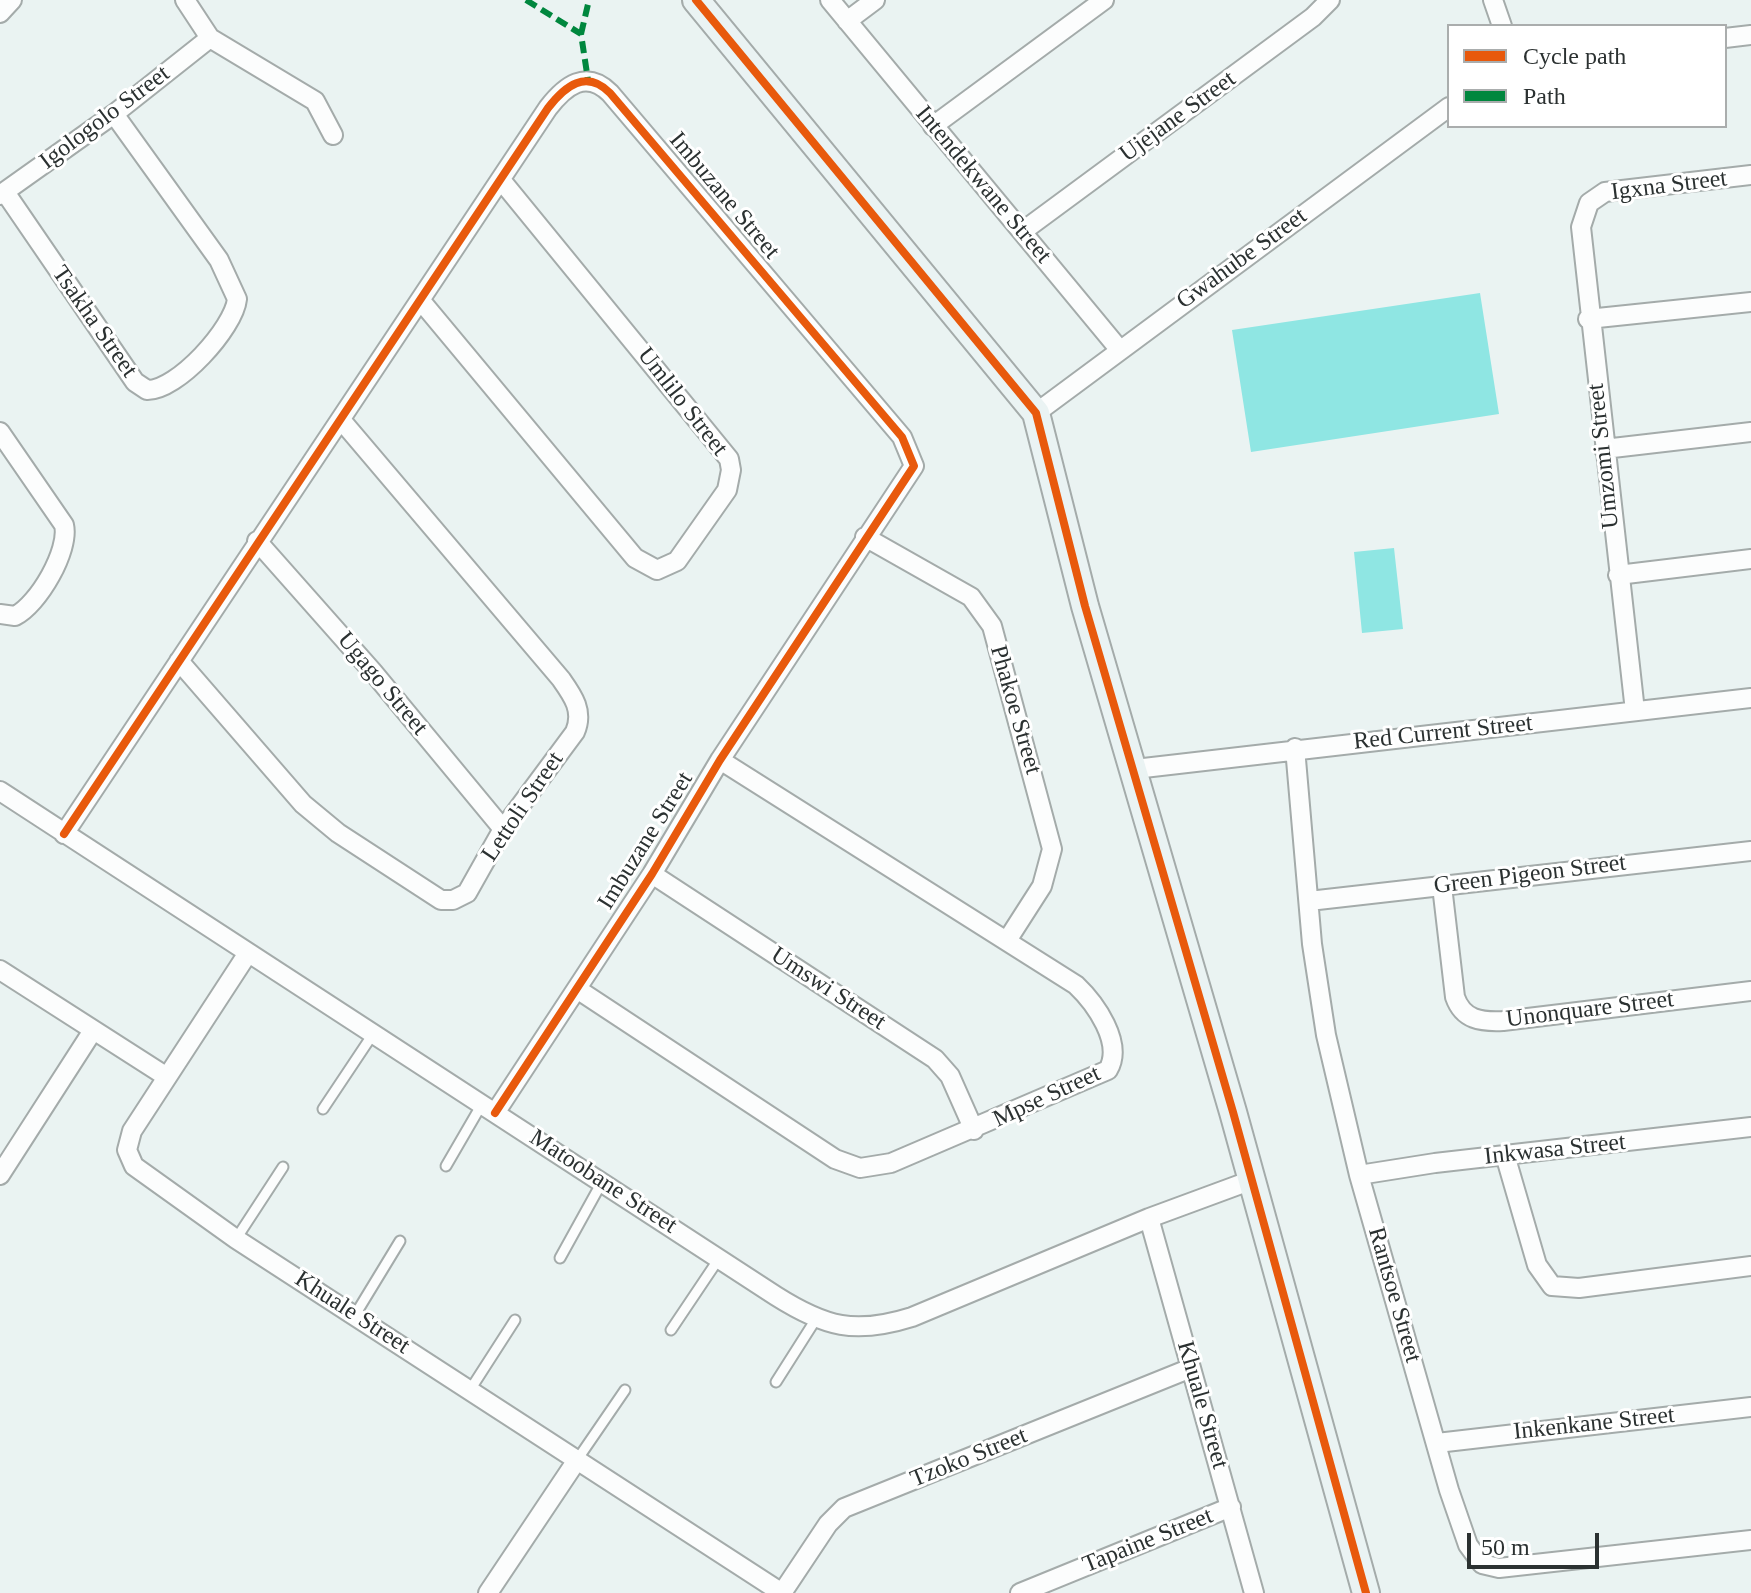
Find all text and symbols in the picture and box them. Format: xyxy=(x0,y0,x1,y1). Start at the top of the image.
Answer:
legend xyxy=(1447,24,1727,128)
text: Cycle path xyxy=(1523,43,1626,69)
street label: Igologolo Street xyxy=(34,60,176,176)
street label: Ujejane Street xyxy=(1114,65,1242,169)
text: Path xyxy=(1523,83,1566,109)
street label: Intendekwane Street xyxy=(909,100,1057,270)
street label: Imbuzane Street xyxy=(663,127,785,265)
street label: Igxna Street xyxy=(1609,165,1729,207)
street label: Gwahube Street xyxy=(1171,202,1313,316)
street label: Tsakha Street xyxy=(45,261,143,383)
street label: Umlilo Street xyxy=(631,342,733,462)
street label: Umzomi Street xyxy=(1582,382,1626,530)
street label: Ugago Street xyxy=(330,626,434,742)
street label: Phakoe Street xyxy=(983,642,1047,778)
street label: Red Current Street xyxy=(1352,709,1534,757)
street label: Lettoli Street xyxy=(476,747,570,867)
street label: Imbuzane Street xyxy=(592,767,700,915)
street label: Green Pigeon Street xyxy=(1432,849,1628,901)
street label: Umswi Street xyxy=(765,941,891,1037)
street label: Unonquare Street xyxy=(1505,985,1675,1035)
street label: Mpse Street xyxy=(989,1060,1105,1134)
street label: Matoobane Street xyxy=(524,1124,682,1240)
street label: Inkwasa Street xyxy=(1483,1128,1627,1172)
street label: Rantsoe Street xyxy=(1361,1224,1427,1366)
street label: Khuale Street xyxy=(289,1265,415,1361)
street label: Khuale Street xyxy=(1170,1338,1234,1472)
street label: Inkenkane Street xyxy=(1512,1401,1676,1447)
street label: Tzoko Street xyxy=(906,1422,1032,1494)
street label: Tapaine Street xyxy=(1079,1502,1217,1580)
scale bar xyxy=(1471,1517,1603,1567)
text: 50 m xyxy=(1481,1534,1530,1560)

